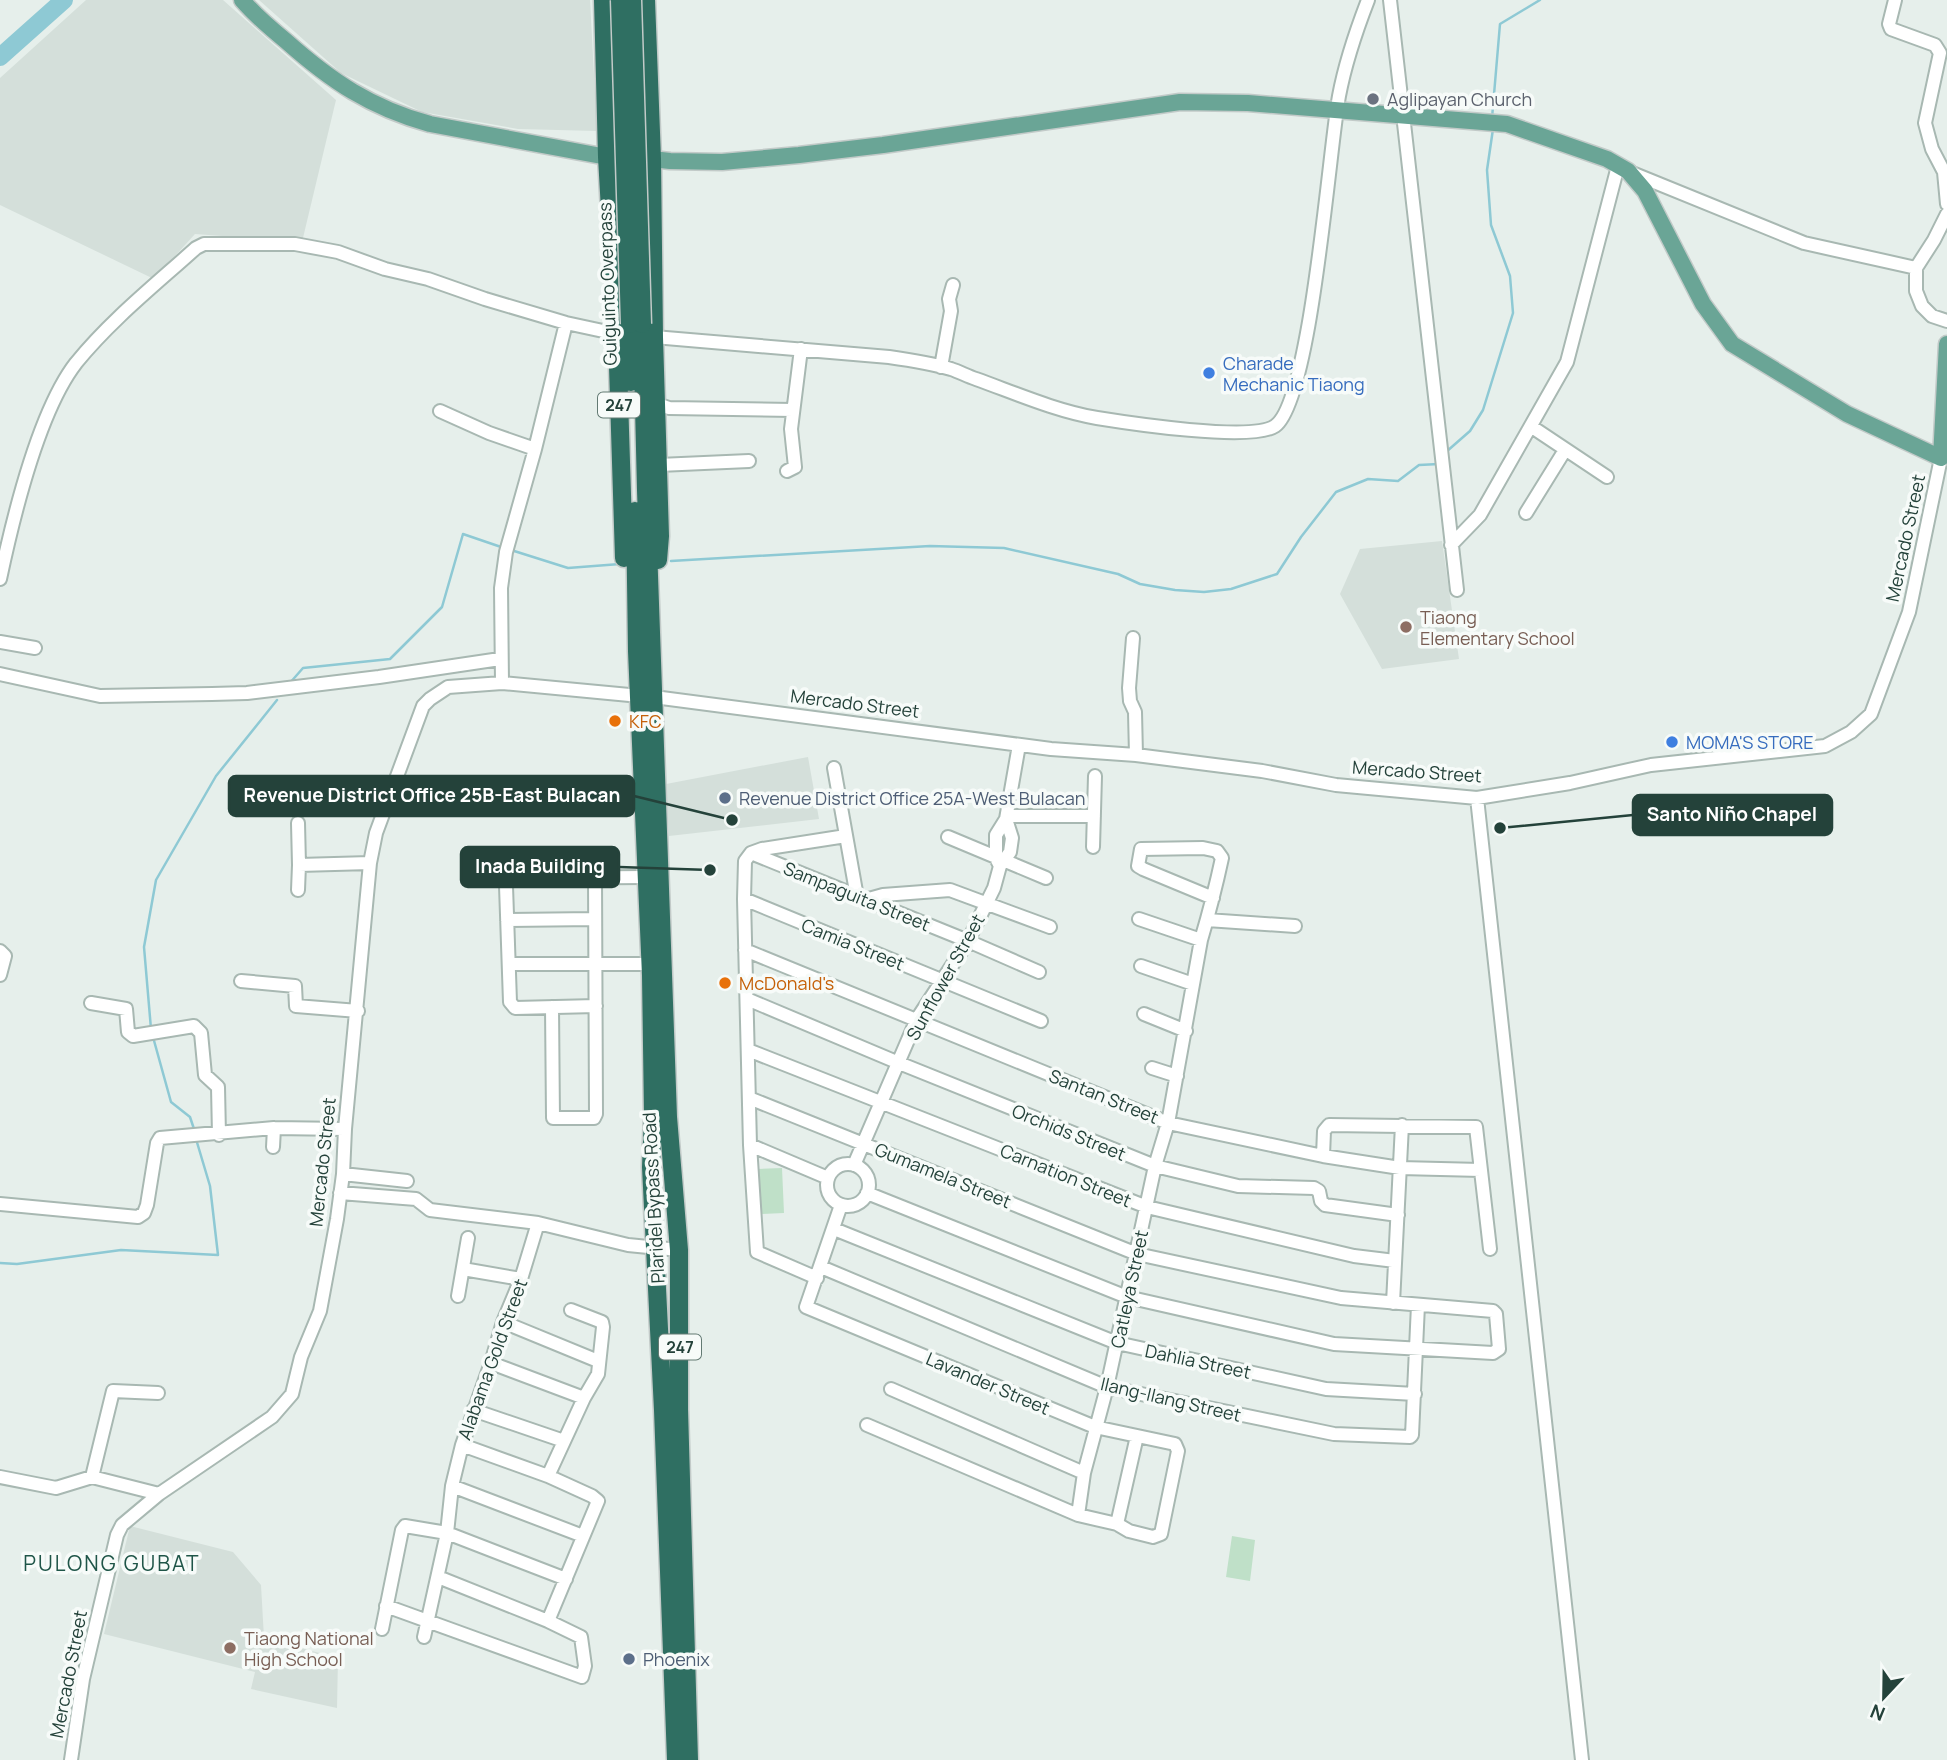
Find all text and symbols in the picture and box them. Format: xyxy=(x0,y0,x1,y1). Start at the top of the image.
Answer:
place label: Aglipayan Church xyxy=(1387,87,1532,111)
marker: Aglipayan Church xyxy=(1365,91,1381,107)
street label: Guiguinto Overpass xyxy=(592,202,622,366)
place label: Charade Mechanic Tiaong xyxy=(1223,351,1365,396)
marker: Charade Mechanic Tiaong xyxy=(1201,365,1217,381)
road number: 247 xyxy=(598,392,640,418)
street label: Mercado Street xyxy=(1880,472,1930,604)
place label: Tiaong Elementary School xyxy=(1420,605,1575,650)
marker: Tiaong Elementary School xyxy=(1398,619,1414,635)
street label: Mercado Street xyxy=(789,683,921,723)
place label: KFC xyxy=(629,709,662,733)
marker: KFC xyxy=(607,713,623,729)
place label: MOMA'S STORE xyxy=(1686,730,1814,754)
marker: MOMA'S STORE xyxy=(1664,734,1680,750)
street label: Mercado Street xyxy=(1352,755,1482,787)
callout: Revenue District Office 25B-East Bulacan xyxy=(229,776,634,816)
text: Revenue District Office 25B-East Bulacan xyxy=(244,782,620,808)
place label: Revenue District Office 25A-West Bulacan xyxy=(739,786,1085,810)
marker: Revenue District Office 25A-West Bulacan xyxy=(717,790,733,806)
callout: Santo Niño Chapel xyxy=(1633,795,1832,835)
text: Santo Niño Chapel xyxy=(1647,801,1817,827)
callout: Inada Building xyxy=(461,847,619,887)
text: Inada Building xyxy=(475,853,605,879)
street label: Sampaguita Street xyxy=(780,856,934,936)
street label: Sunflower Street xyxy=(900,910,990,1044)
street label: Camia Street xyxy=(798,912,908,976)
place label: McDonald's xyxy=(739,971,834,995)
marker: McDonald's xyxy=(717,975,733,991)
street label: Santan Street xyxy=(1046,1063,1162,1129)
street label: Mercado Street xyxy=(303,1096,341,1228)
street label: Orchids Street xyxy=(1009,1098,1129,1166)
street label: Plaridel Bypass Road xyxy=(637,1112,669,1284)
street label: Gumamela Street xyxy=(871,1137,1015,1213)
street label: Carnation Street xyxy=(997,1138,1135,1212)
street label: Catleya Street xyxy=(1105,1228,1153,1350)
street label: Alabama Gold Street xyxy=(452,1275,532,1443)
road number: 247 xyxy=(659,1334,701,1359)
street label: Dahlia Street xyxy=(1143,1338,1253,1384)
street label: Lavander Street xyxy=(922,1346,1054,1420)
street label: Ilang-Ilang Street xyxy=(1098,1371,1244,1427)
district label: PULONG GUBAT xyxy=(23,1549,201,1577)
street label: Mercado Street xyxy=(44,1608,92,1740)
place label: Tiaong National High School xyxy=(244,1626,374,1671)
marker: Tiaong National High School xyxy=(222,1640,238,1656)
place label: Phoenix xyxy=(643,1647,710,1671)
marker: Phoenix xyxy=(621,1651,637,1667)
north arrow xyxy=(1849,1662,1919,1732)
text: N xyxy=(1866,1698,1889,1727)

